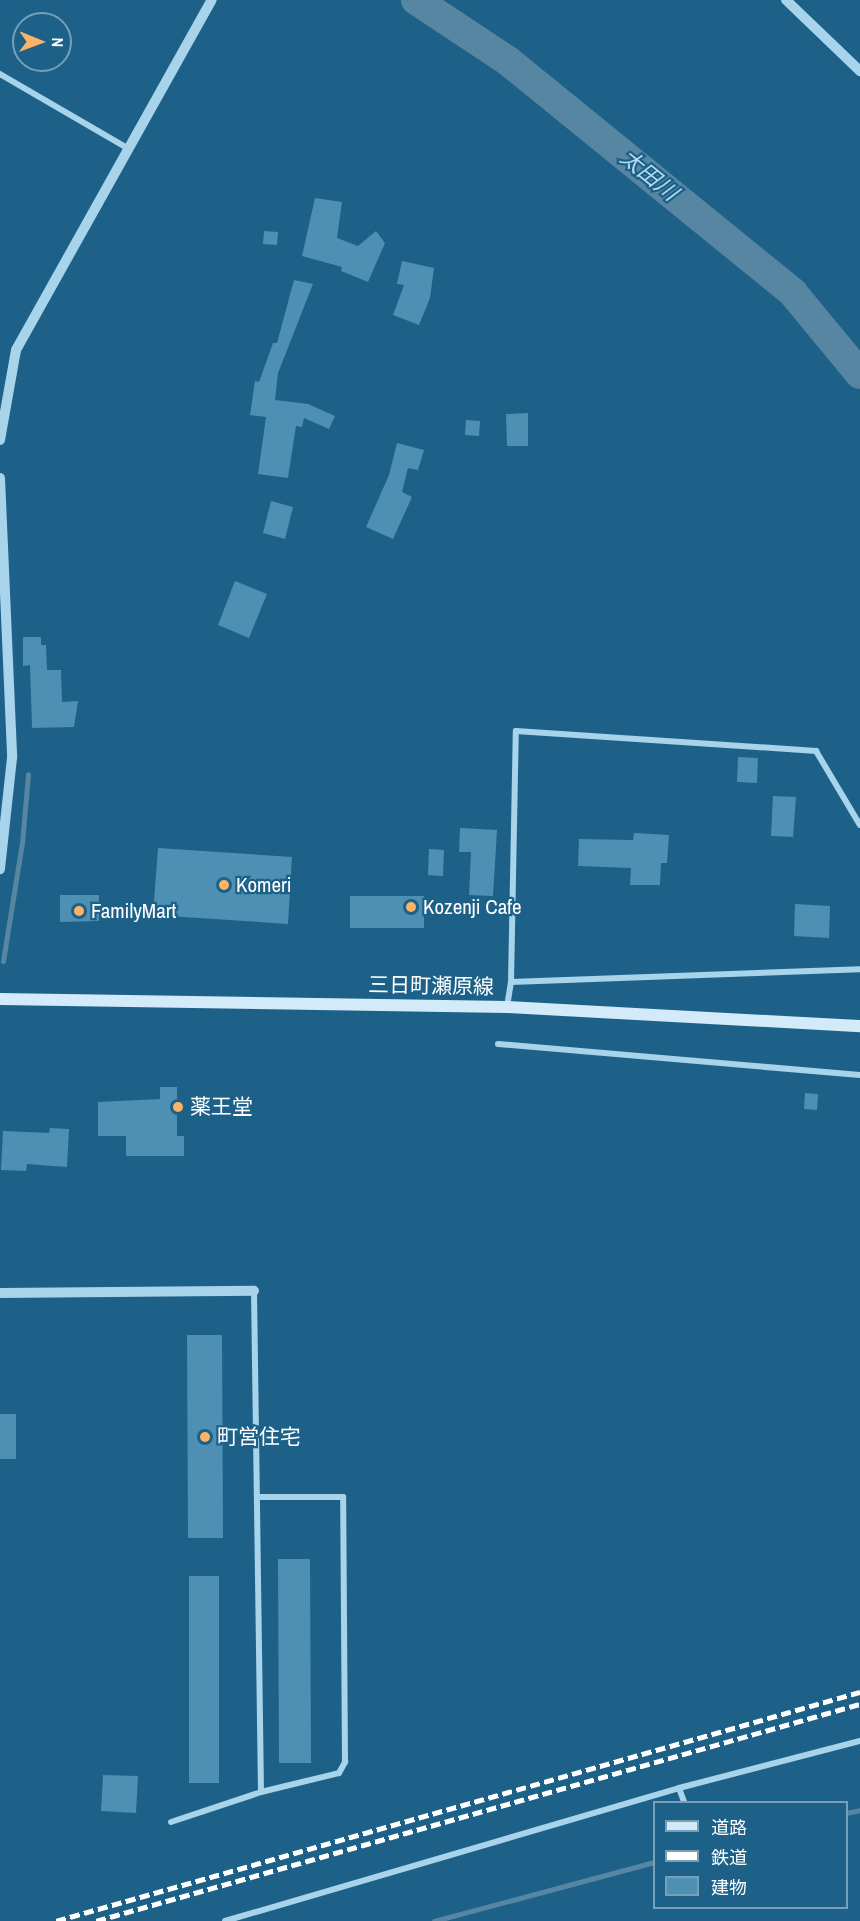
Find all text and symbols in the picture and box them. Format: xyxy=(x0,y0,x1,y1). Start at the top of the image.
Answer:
north arrow xyxy=(12,12,72,72)
text: N xyxy=(47,37,69,47)
water label: 太田川 xyxy=(615,144,683,206)
place label: Komeri xyxy=(236,872,292,898)
marker: Komeri xyxy=(217,878,231,892)
place label: Kozenji Cafe xyxy=(423,894,522,920)
place label: FamilyMart xyxy=(91,898,176,924)
marker: Kozenji Cafe xyxy=(404,900,418,914)
marker: FamilyMart xyxy=(72,904,86,918)
street label: 三日町瀬原線 xyxy=(368,972,494,1000)
place label: 薬王堂 xyxy=(190,1094,253,1120)
marker: 薬王堂 xyxy=(171,1100,185,1114)
place label: 町営住宅 xyxy=(217,1424,301,1450)
marker: 町営住宅 xyxy=(198,1430,212,1444)
legend xyxy=(653,1801,848,1909)
text: 道路 xyxy=(711,1815,747,1840)
text: 鉄道 xyxy=(711,1845,747,1870)
text: 建物 xyxy=(711,1875,747,1900)

